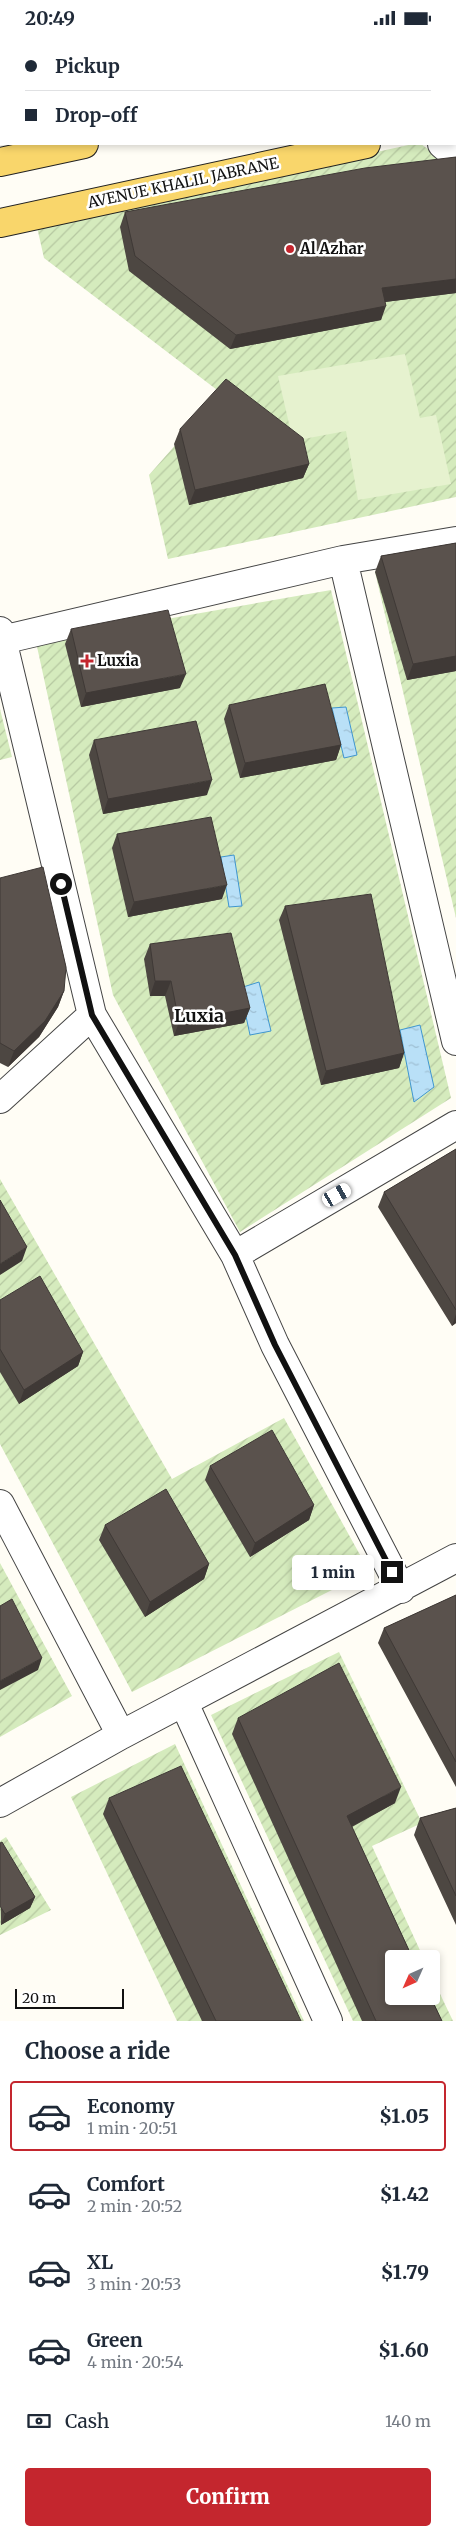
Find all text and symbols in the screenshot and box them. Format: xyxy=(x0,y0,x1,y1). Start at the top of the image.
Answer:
text: 20:49 xyxy=(25,6,75,30)
text: Pickup xyxy=(55,54,120,78)
text: Drop-off xyxy=(55,103,137,127)
street label: AVENUE KHALIL JABRANE xyxy=(85,153,280,212)
place label: Al Azhar xyxy=(299,239,364,258)
marker: Al Azhar xyxy=(284,243,296,255)
place label: Luxia xyxy=(97,651,139,670)
marker: Luxia xyxy=(81,655,93,667)
route start xyxy=(50,873,72,895)
district label: Luxia xyxy=(174,1004,224,1027)
car xyxy=(320,1181,353,1209)
callout: 1 min xyxy=(292,1555,374,1589)
route end xyxy=(381,1561,403,1583)
text: 1 min xyxy=(311,1562,355,1582)
north arrow xyxy=(385,1950,440,2005)
map controls xyxy=(385,1950,440,2005)
scale bar xyxy=(15,1986,124,2009)
text: 20 m xyxy=(22,1989,56,2007)
text: Choose a ride xyxy=(25,2037,170,2065)
icon: car xyxy=(27,2094,72,2139)
text: Economy xyxy=(87,2094,175,2118)
text: $1.05 xyxy=(379,2104,429,2128)
text: 1 min · 20:51 xyxy=(87,2118,178,2138)
icon: car xyxy=(27,2172,72,2217)
text: Comfort xyxy=(87,2172,165,2196)
text: $1.42 xyxy=(380,2182,429,2206)
text: 2 min · 20:52 xyxy=(87,2196,182,2216)
icon: car xyxy=(27,2250,72,2295)
text: XL xyxy=(87,2250,113,2274)
text: $1.79 xyxy=(381,2260,429,2284)
text: 3 min · 20:53 xyxy=(87,2274,181,2294)
icon: car xyxy=(27,2328,72,2373)
text: Green xyxy=(87,2328,143,2352)
text: $1.60 xyxy=(378,2338,429,2362)
text: 4 min · 20:54 xyxy=(87,2352,183,2372)
icon: cash xyxy=(25,2407,53,2435)
text: Cash xyxy=(65,2409,109,2433)
text: 140 m xyxy=(385,2411,431,2431)
button: Confirm xyxy=(25,2468,431,2526)

